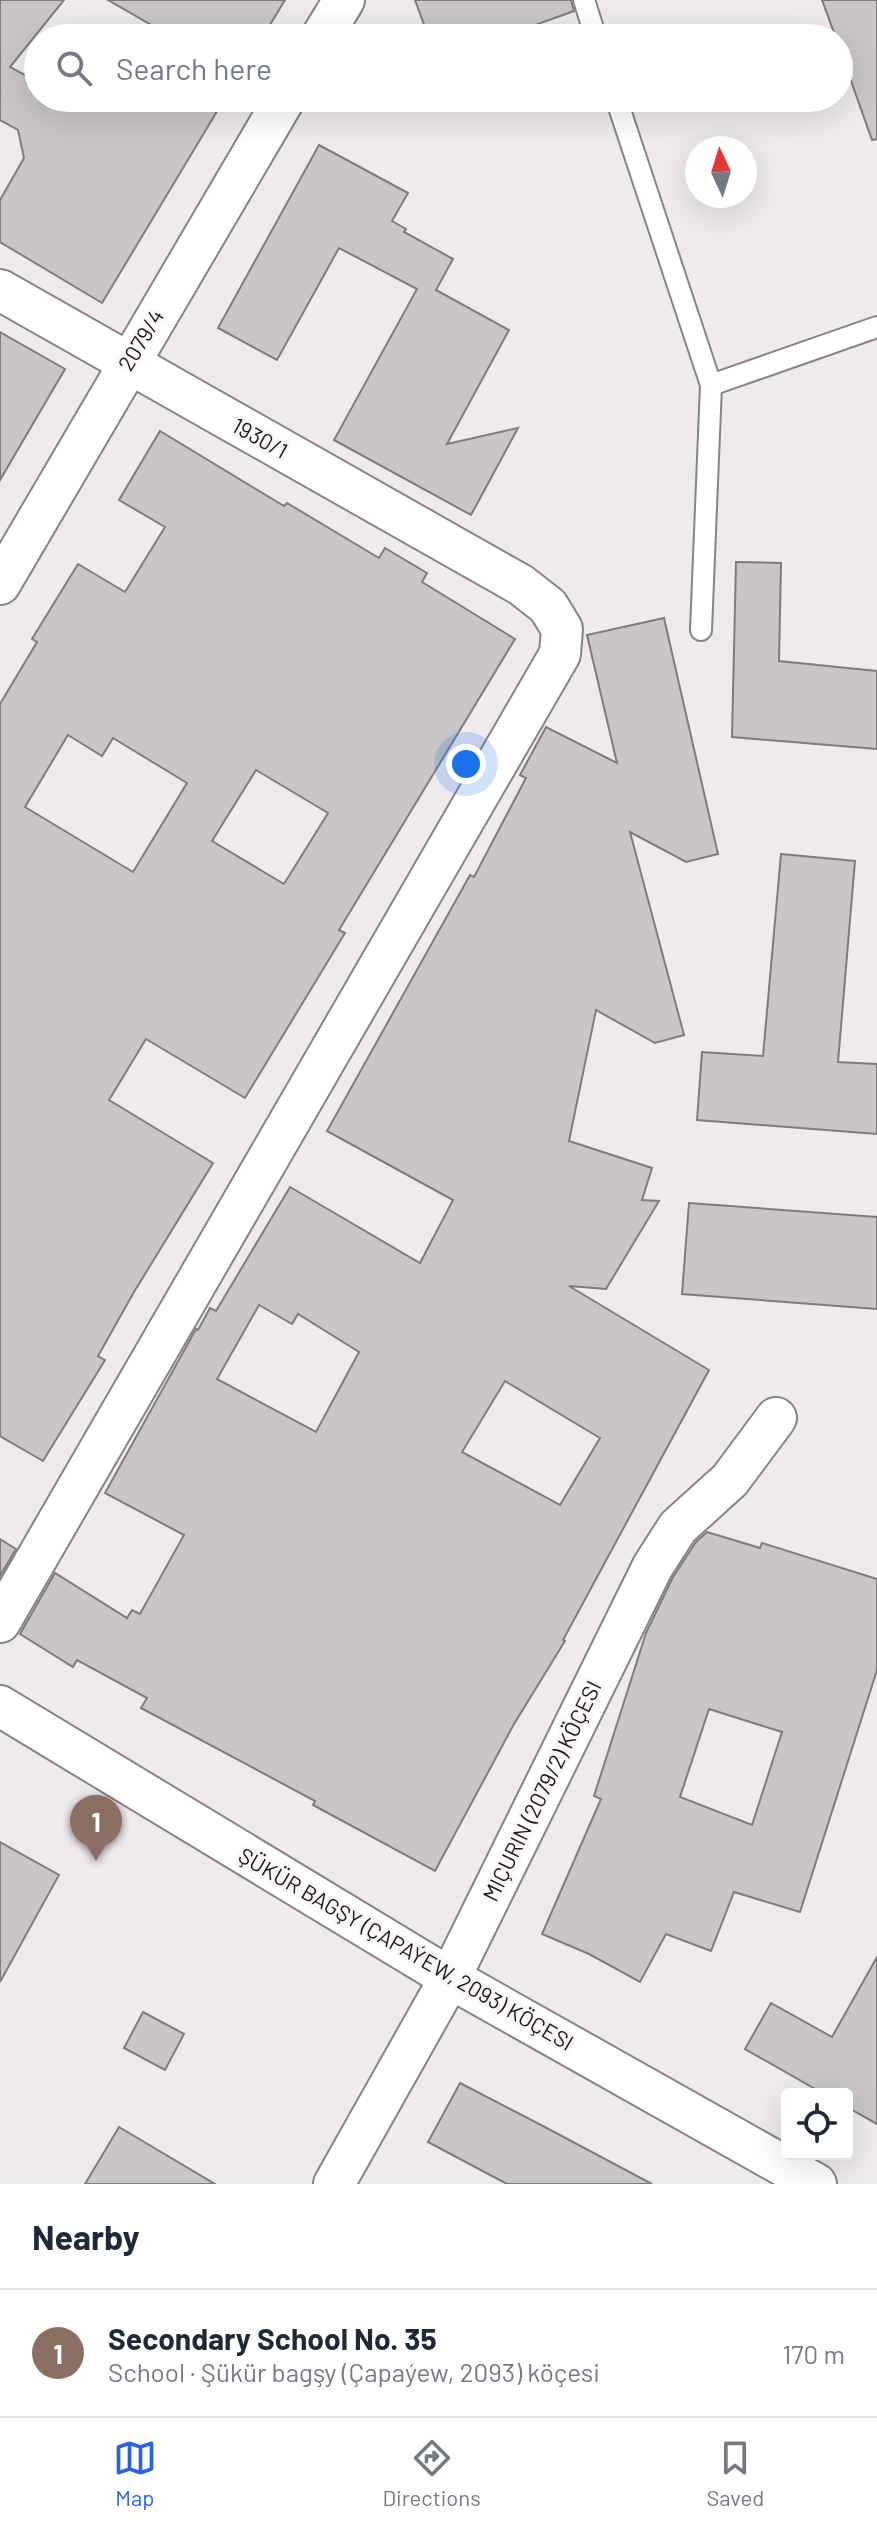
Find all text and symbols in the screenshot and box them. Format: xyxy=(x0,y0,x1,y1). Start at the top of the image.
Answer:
search box xyxy=(24,24,853,112)
icon: search xyxy=(52,46,96,90)
text: Search here xyxy=(116,50,272,86)
north arrow xyxy=(685,136,757,208)
street label: 2079/4 xyxy=(112,304,169,375)
street label: 1930/1 xyxy=(228,411,293,463)
your location xyxy=(446,744,486,784)
street label: MIÇURIN (2079/2) KÖÇESI xyxy=(476,1676,606,1905)
pin: 1 xyxy=(70,1795,122,1861)
street label: ŞÜKÜR BAGŞY (ÇAPAÝEW, 2093) KÖÇESI xyxy=(234,1841,579,2055)
map controls xyxy=(781,2088,853,2160)
button: locate xyxy=(781,2088,853,2160)
text: Nearby xyxy=(32,2216,140,2257)
text: Secondary School No. 35 xyxy=(108,2320,437,2356)
text: 1 xyxy=(53,2338,63,2369)
text: 170 m xyxy=(782,2338,845,2369)
text: School · Şükür bagşy (Çapaýew, 2093) köçesi xyxy=(108,2356,600,2387)
tab: Map xyxy=(113,2436,157,2510)
tab: Directions xyxy=(382,2436,481,2510)
tab: Saved xyxy=(706,2436,764,2510)

